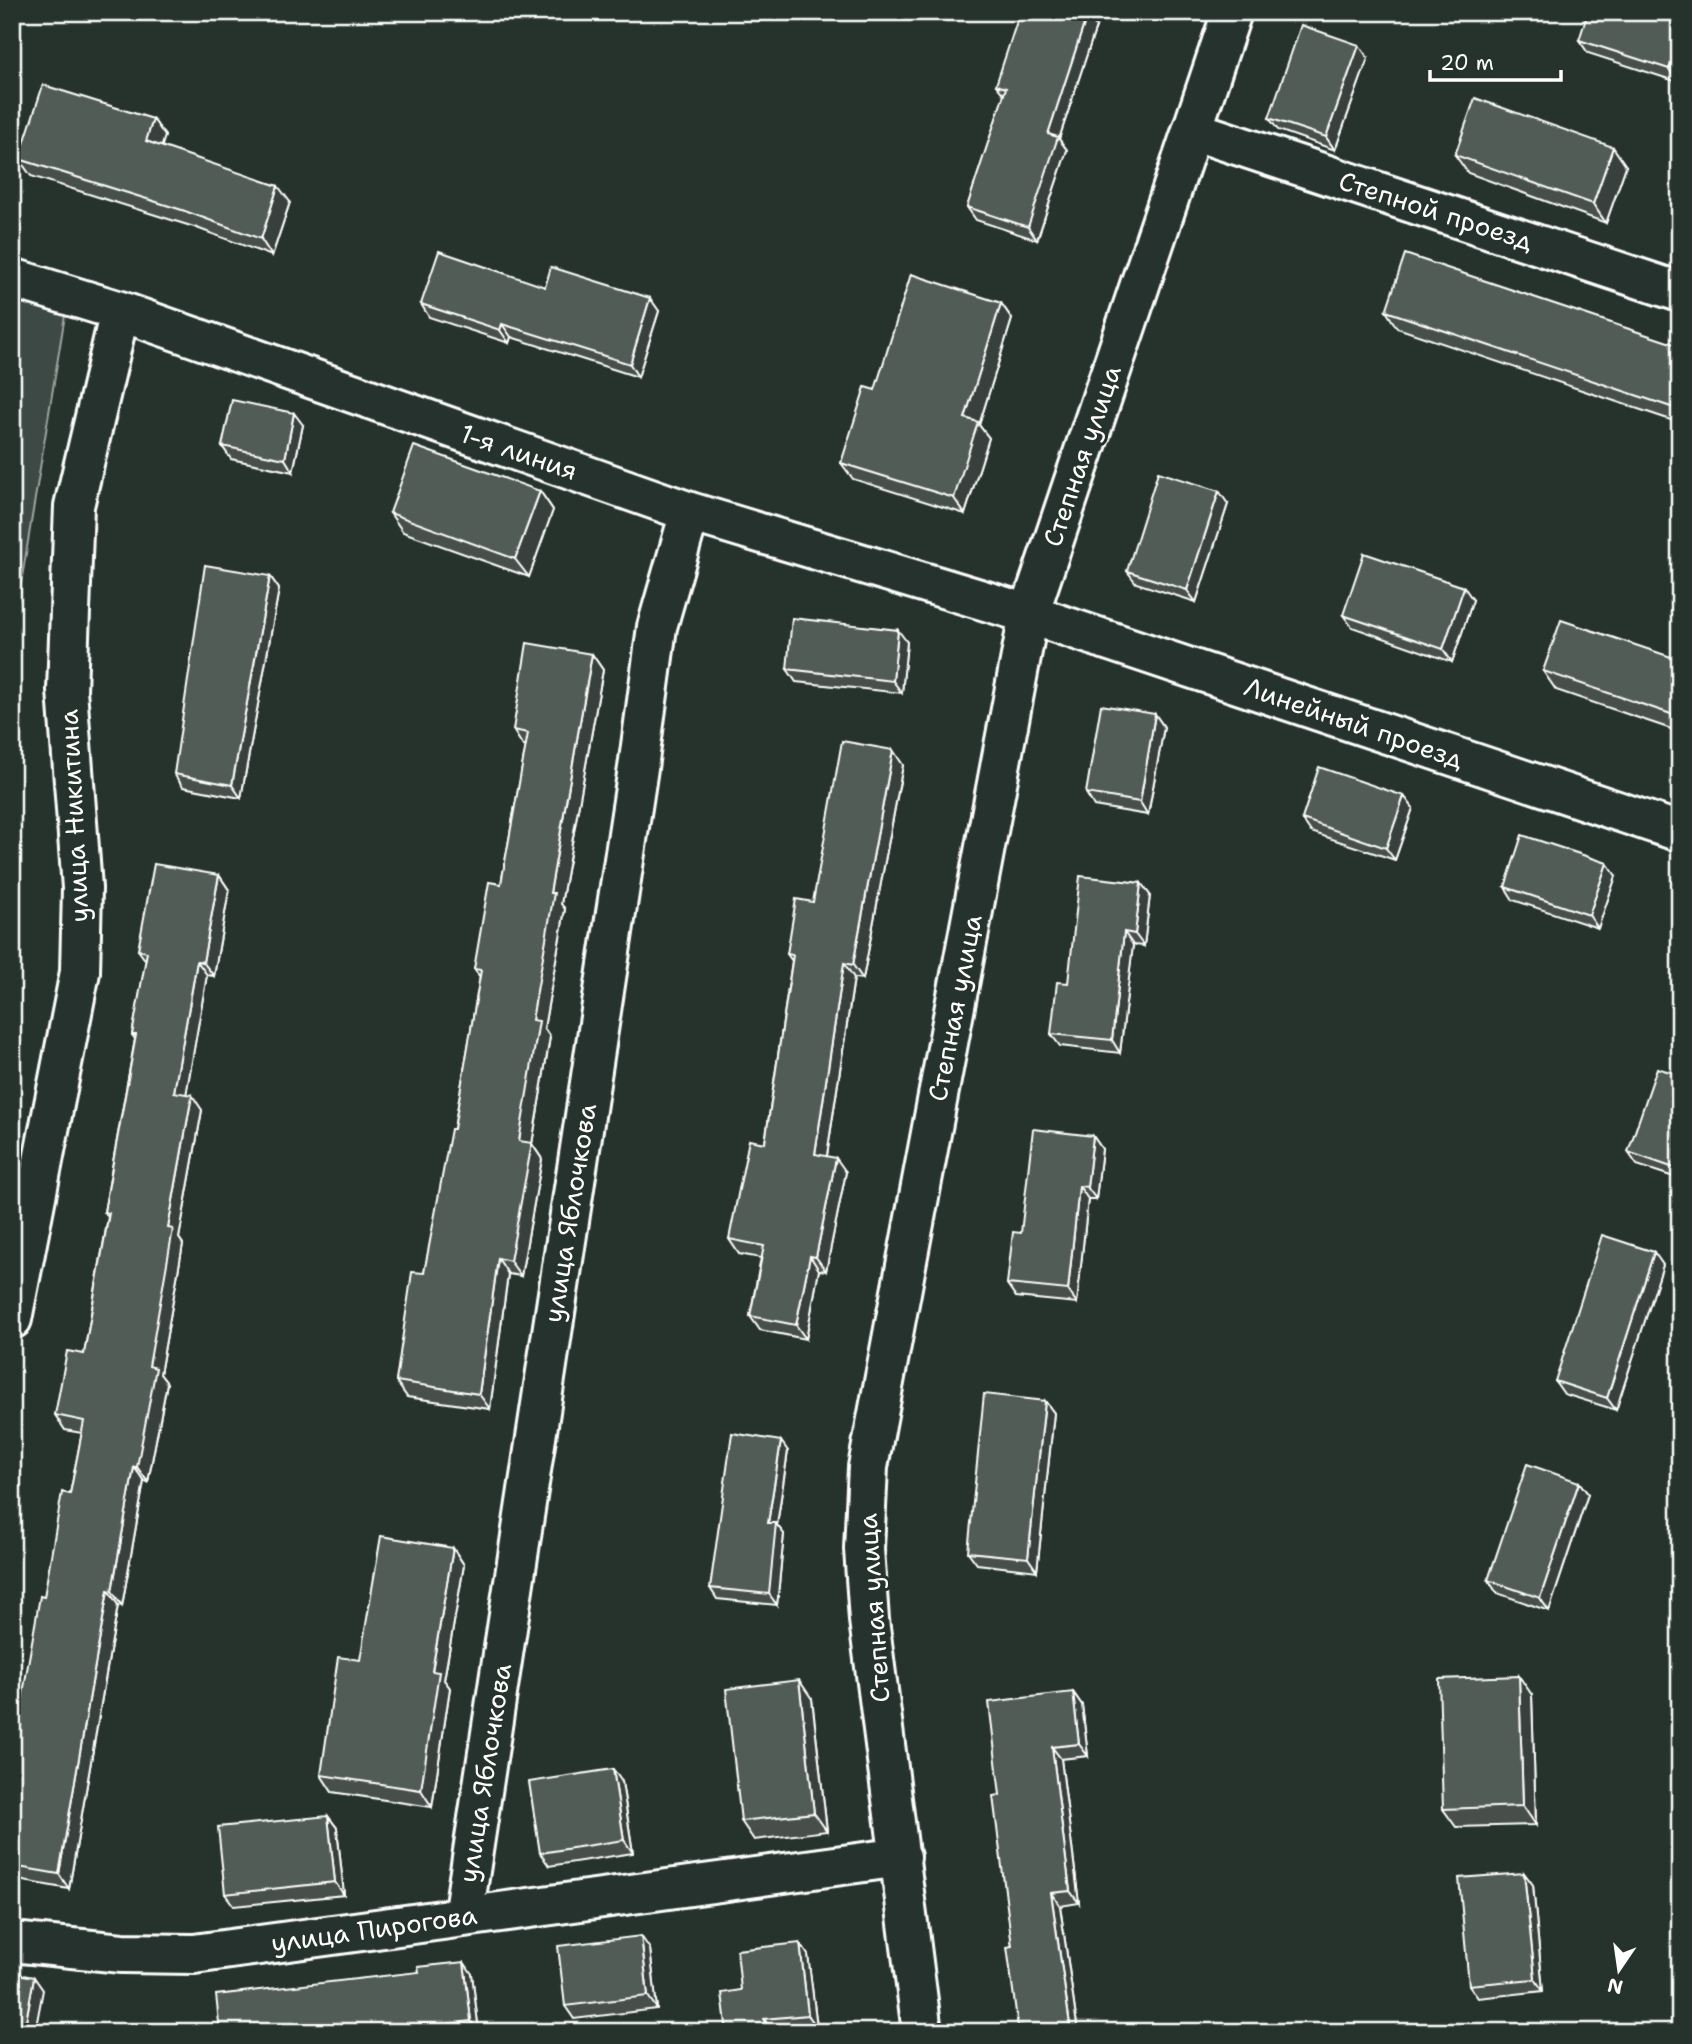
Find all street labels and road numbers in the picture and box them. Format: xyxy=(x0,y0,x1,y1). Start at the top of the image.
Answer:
street label: Степной проезд xyxy=(1334,163,1538,259)
street label: Степная улица xyxy=(1034,361,1129,551)
street label: 1-я линия xyxy=(456,415,582,488)
street label: Линейный проезд xyxy=(1240,669,1469,777)
street label: улица Никитина xyxy=(50,709,97,924)
street label: Степная улица xyxy=(919,912,990,1104)
street label: улица Яблочкова xyxy=(535,1101,604,1325)
street label: Степная улица xyxy=(849,1512,898,1704)
street label: улица Яблочкова xyxy=(450,1661,519,1885)
street label: улица Пирогова xyxy=(269,1897,479,1960)

